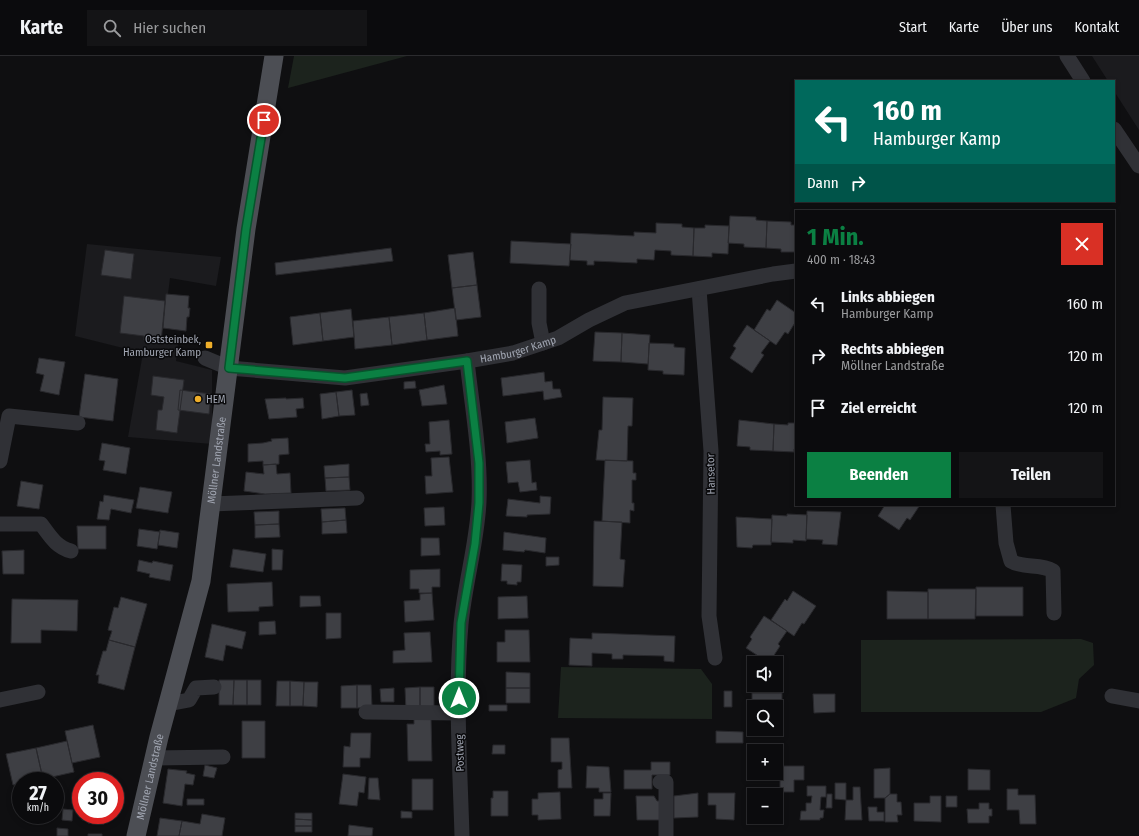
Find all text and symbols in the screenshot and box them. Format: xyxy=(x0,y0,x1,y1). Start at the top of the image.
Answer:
search box xyxy=(87,10,367,46)
text: Karte xyxy=(20,16,63,39)
icon: search xyxy=(101,17,123,39)
text: Hier suchen xyxy=(133,19,206,37)
text: Start xyxy=(899,19,927,36)
text: Karte xyxy=(949,19,979,36)
text: Über uns xyxy=(1001,19,1053,36)
text: Kontakt xyxy=(1075,19,1119,36)
text: 160 m xyxy=(873,94,942,127)
icon: left xyxy=(807,96,859,148)
pin xyxy=(247,103,281,137)
icon: arrive xyxy=(253,109,275,131)
text: Hamburger Kamp xyxy=(873,128,1001,150)
icon: right xyxy=(847,172,869,194)
text: Dann xyxy=(807,174,839,192)
text: 1 Min. xyxy=(807,223,864,251)
button: close xyxy=(1061,223,1103,265)
text: 400 m · 18:43 xyxy=(807,252,875,267)
text: Links abbiegen xyxy=(841,288,935,306)
icon: left xyxy=(807,293,829,315)
text: 160 m xyxy=(1067,295,1103,313)
text: Hamburger Kamp xyxy=(841,306,933,321)
place label: Oststeinbek, Hamburger Kamp xyxy=(123,333,201,359)
street label: Hamburger Kamp xyxy=(479,333,558,365)
marker: Oststeinbek, Hamburger Kamp xyxy=(204,340,214,350)
text: Rechts abbiegen xyxy=(841,340,944,358)
icon: right xyxy=(807,345,829,367)
text: 120 m xyxy=(1068,347,1103,365)
text: Möllner Landstraße xyxy=(841,358,944,373)
place label: HEM xyxy=(206,393,226,406)
marker: HEM xyxy=(193,394,203,404)
icon: arrive xyxy=(807,397,829,419)
text: Ziel erreicht xyxy=(841,399,916,417)
text: 120 m xyxy=(1068,399,1103,417)
street label: Möllner Landstraße xyxy=(204,416,228,504)
button: Beenden xyxy=(807,452,951,498)
button: Teilen xyxy=(959,452,1103,498)
street label: Hansetor xyxy=(704,453,718,495)
map controls xyxy=(747,656,783,824)
button: sound xyxy=(747,656,783,692)
position arrow xyxy=(438,677,480,719)
button: search xyxy=(747,700,783,736)
street label: Möllner Landstraße xyxy=(134,732,166,821)
street label: Postweg xyxy=(453,733,467,772)
button: + xyxy=(747,744,783,780)
speed limit sign: 30 xyxy=(72,772,124,824)
text: 27 xyxy=(29,781,47,805)
button: − xyxy=(747,788,783,824)
text: km/h xyxy=(27,802,49,814)

